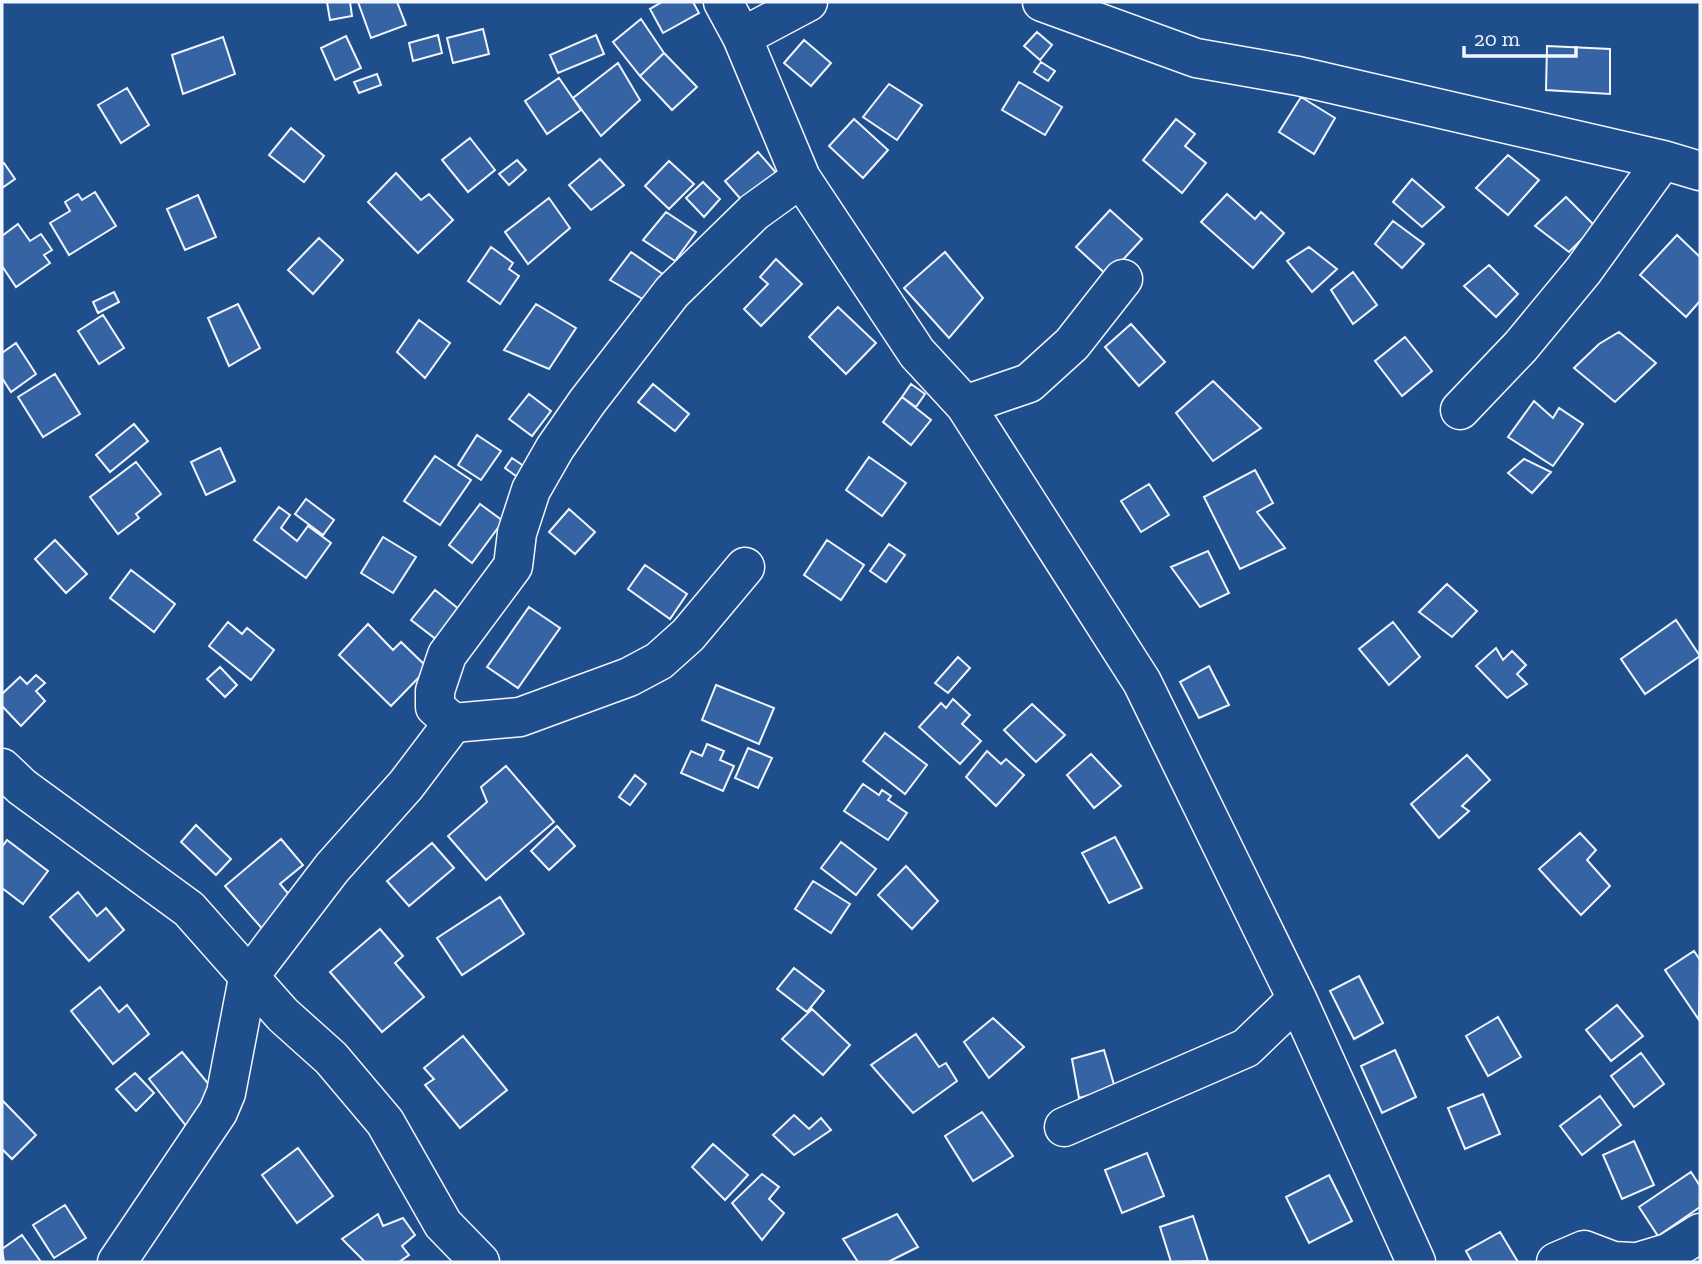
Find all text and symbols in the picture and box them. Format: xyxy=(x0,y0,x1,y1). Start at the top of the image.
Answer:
scale bar xyxy=(1464,14,1576,58)
text: 20 m xyxy=(1474,26,1520,51)

